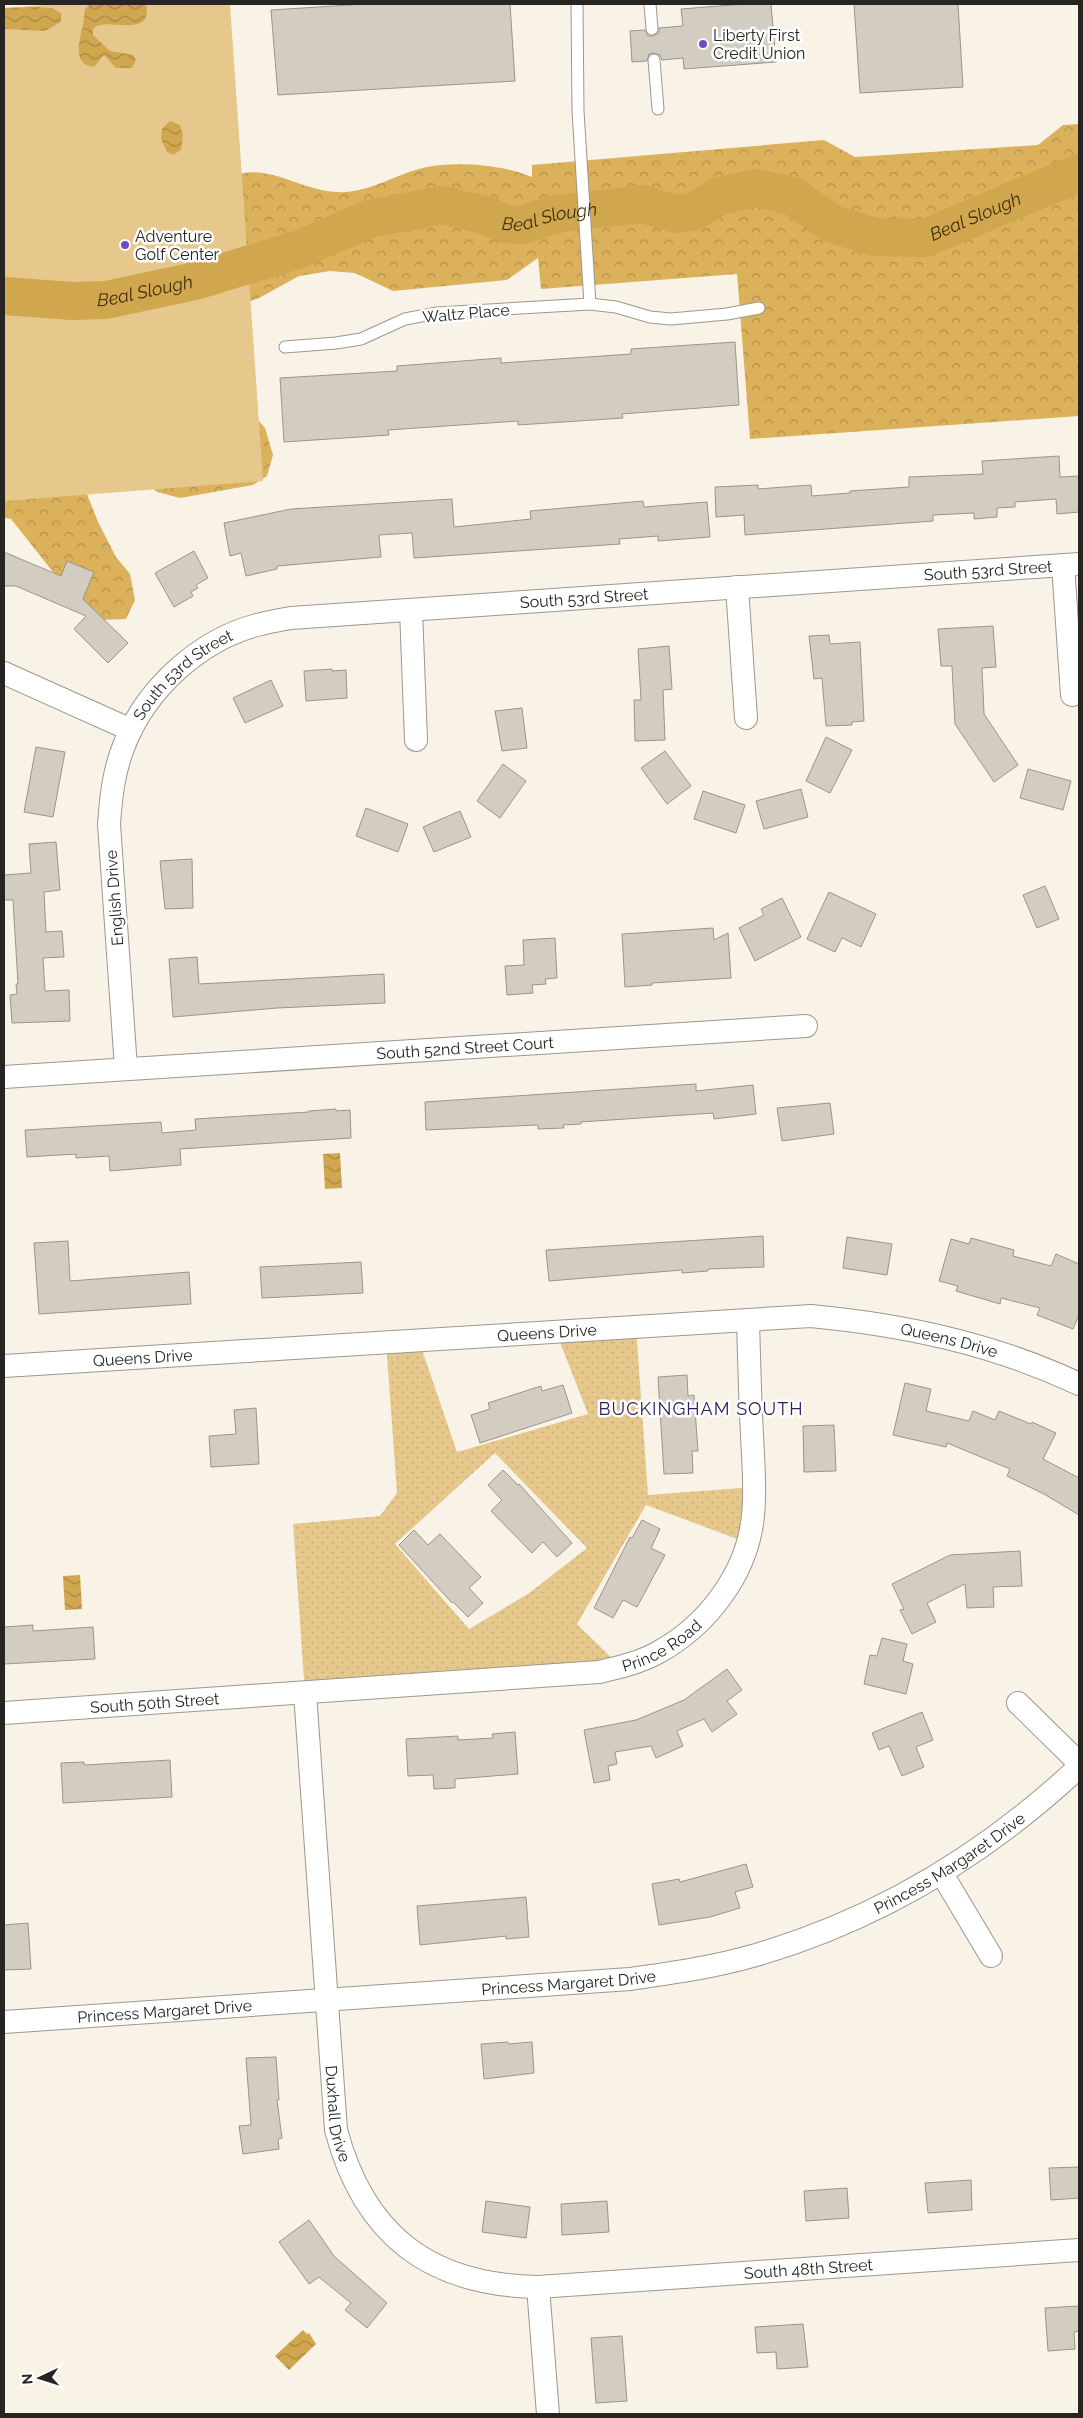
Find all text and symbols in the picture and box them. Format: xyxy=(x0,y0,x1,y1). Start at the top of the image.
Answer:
place label: Liberty First Credit Union xyxy=(713,26,805,63)
marker: Liberty First Credit Union xyxy=(697,38,709,50)
water label: Beal Slough xyxy=(926,188,1024,245)
water label: Beal Slough xyxy=(501,198,598,235)
place label: Adventure Golf Center xyxy=(135,227,220,264)
marker: Adventure Golf Center xyxy=(119,239,131,251)
water label: Beal Slough xyxy=(97,271,195,310)
street label: Waltz Place xyxy=(422,300,510,327)
street label: South 53rd Street xyxy=(923,557,1054,585)
street label: South 53rd Street xyxy=(519,584,650,612)
street label: South 53rd Street xyxy=(129,626,236,724)
street label: English Drive xyxy=(102,849,127,947)
street label: South 52nd Street Court xyxy=(376,1033,555,1063)
street label: Queens Drive xyxy=(899,1319,1000,1362)
street label: Queens Drive xyxy=(497,1320,597,1345)
street label: Queens Drive xyxy=(92,1345,193,1370)
district label: BUCKINGHAM SOUTH xyxy=(599,1398,803,1419)
street label: Prince Road xyxy=(620,1616,706,1676)
street label: South 50th Street xyxy=(90,1689,220,1717)
street label: Princess Margaret Drive xyxy=(871,1809,1029,1918)
street label: Princess Margaret Drive xyxy=(481,1966,657,1999)
street label: Princess Margaret Drive xyxy=(77,1996,253,2027)
street label: Duxhall Drive xyxy=(321,2065,354,2165)
street label: South 48th Street xyxy=(743,2255,874,2283)
north arrow xyxy=(15,2353,65,2403)
text: N xyxy=(19,2373,35,2385)

